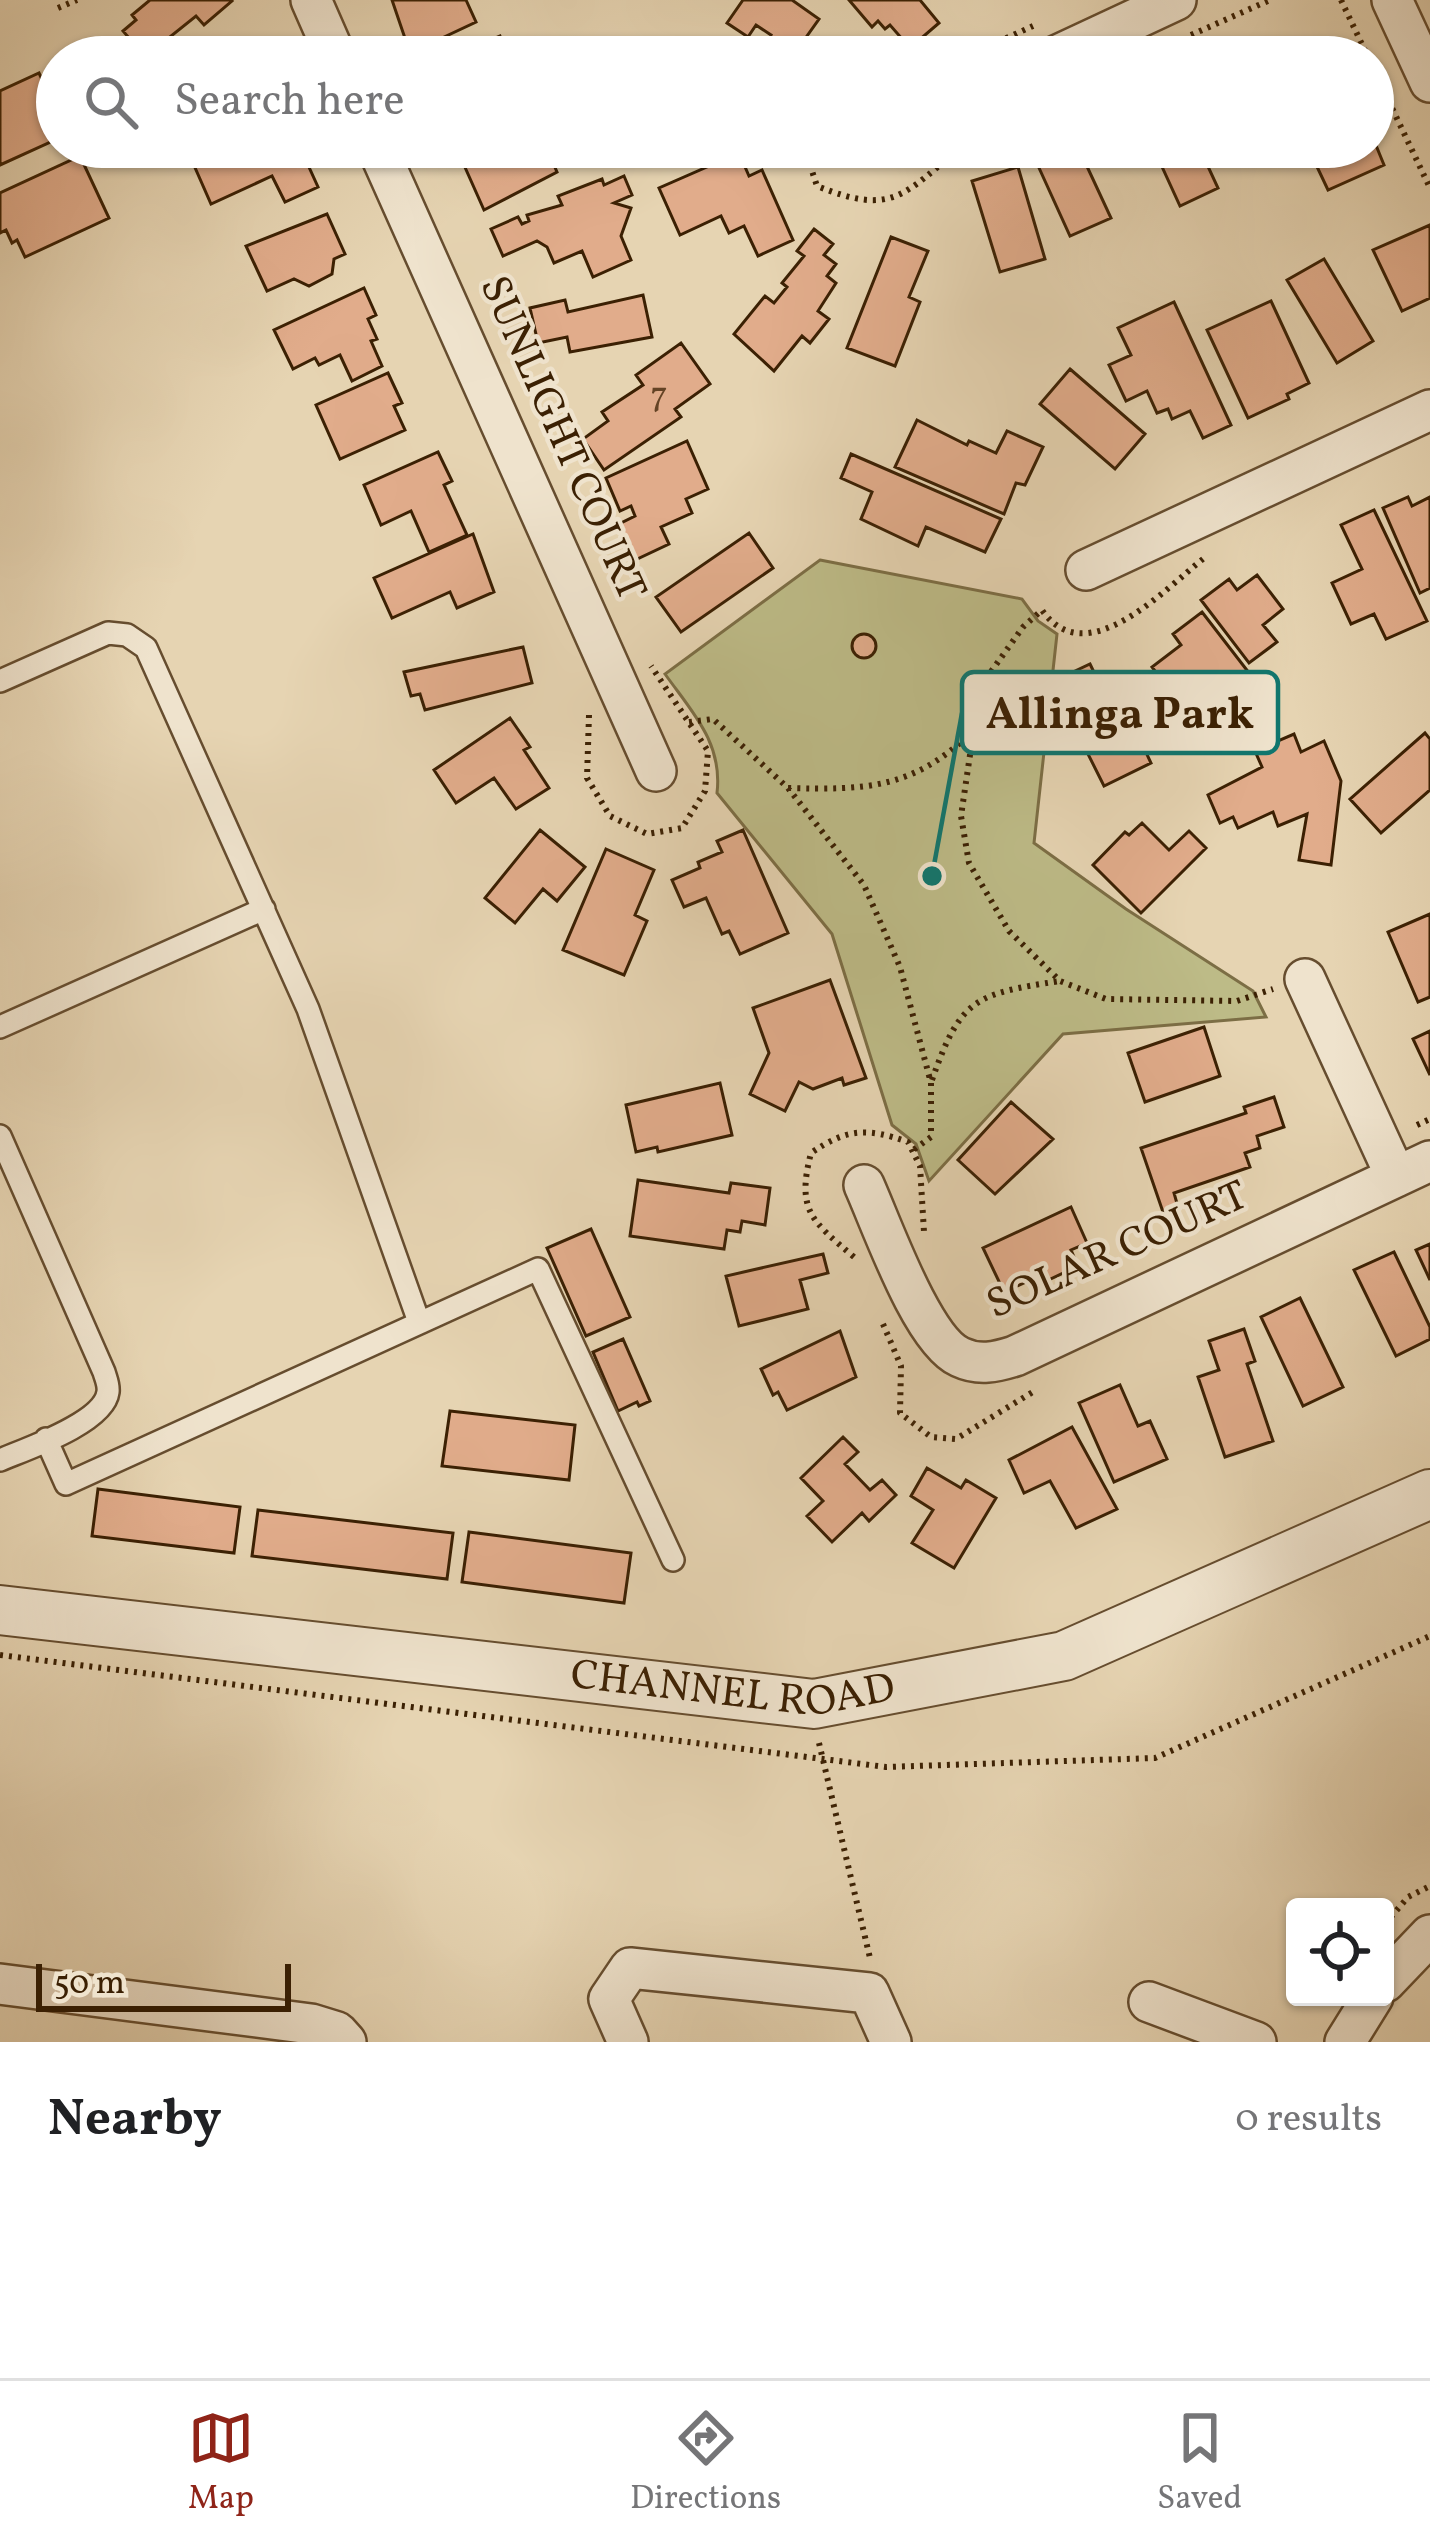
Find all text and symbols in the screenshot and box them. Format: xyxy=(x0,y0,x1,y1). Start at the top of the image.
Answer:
search box xyxy=(36,36,1394,168)
icon: search xyxy=(78,69,144,135)
text: Search here xyxy=(174,71,405,134)
street label: SUNLIGHT COURT xyxy=(463,267,659,611)
house number: 7 xyxy=(650,372,668,422)
callout: Allinga Park xyxy=(962,672,1278,753)
text: Allinga Park xyxy=(986,685,1254,748)
street label: SOLAR COURT xyxy=(978,1168,1258,1336)
street label: CHANNEL ROAD xyxy=(567,1647,900,1734)
map controls xyxy=(1286,1898,1394,2006)
button: locate xyxy=(1286,1898,1394,2006)
scale bar xyxy=(36,1958,291,2011)
text: 50 m xyxy=(54,1962,125,2008)
text: Nearby xyxy=(48,2085,222,2156)
text: 0 results xyxy=(1235,2093,1382,2147)
tab: Map xyxy=(188,2405,254,2523)
tab: Directions xyxy=(630,2405,781,2523)
tab: Saved xyxy=(1157,2405,1242,2523)

